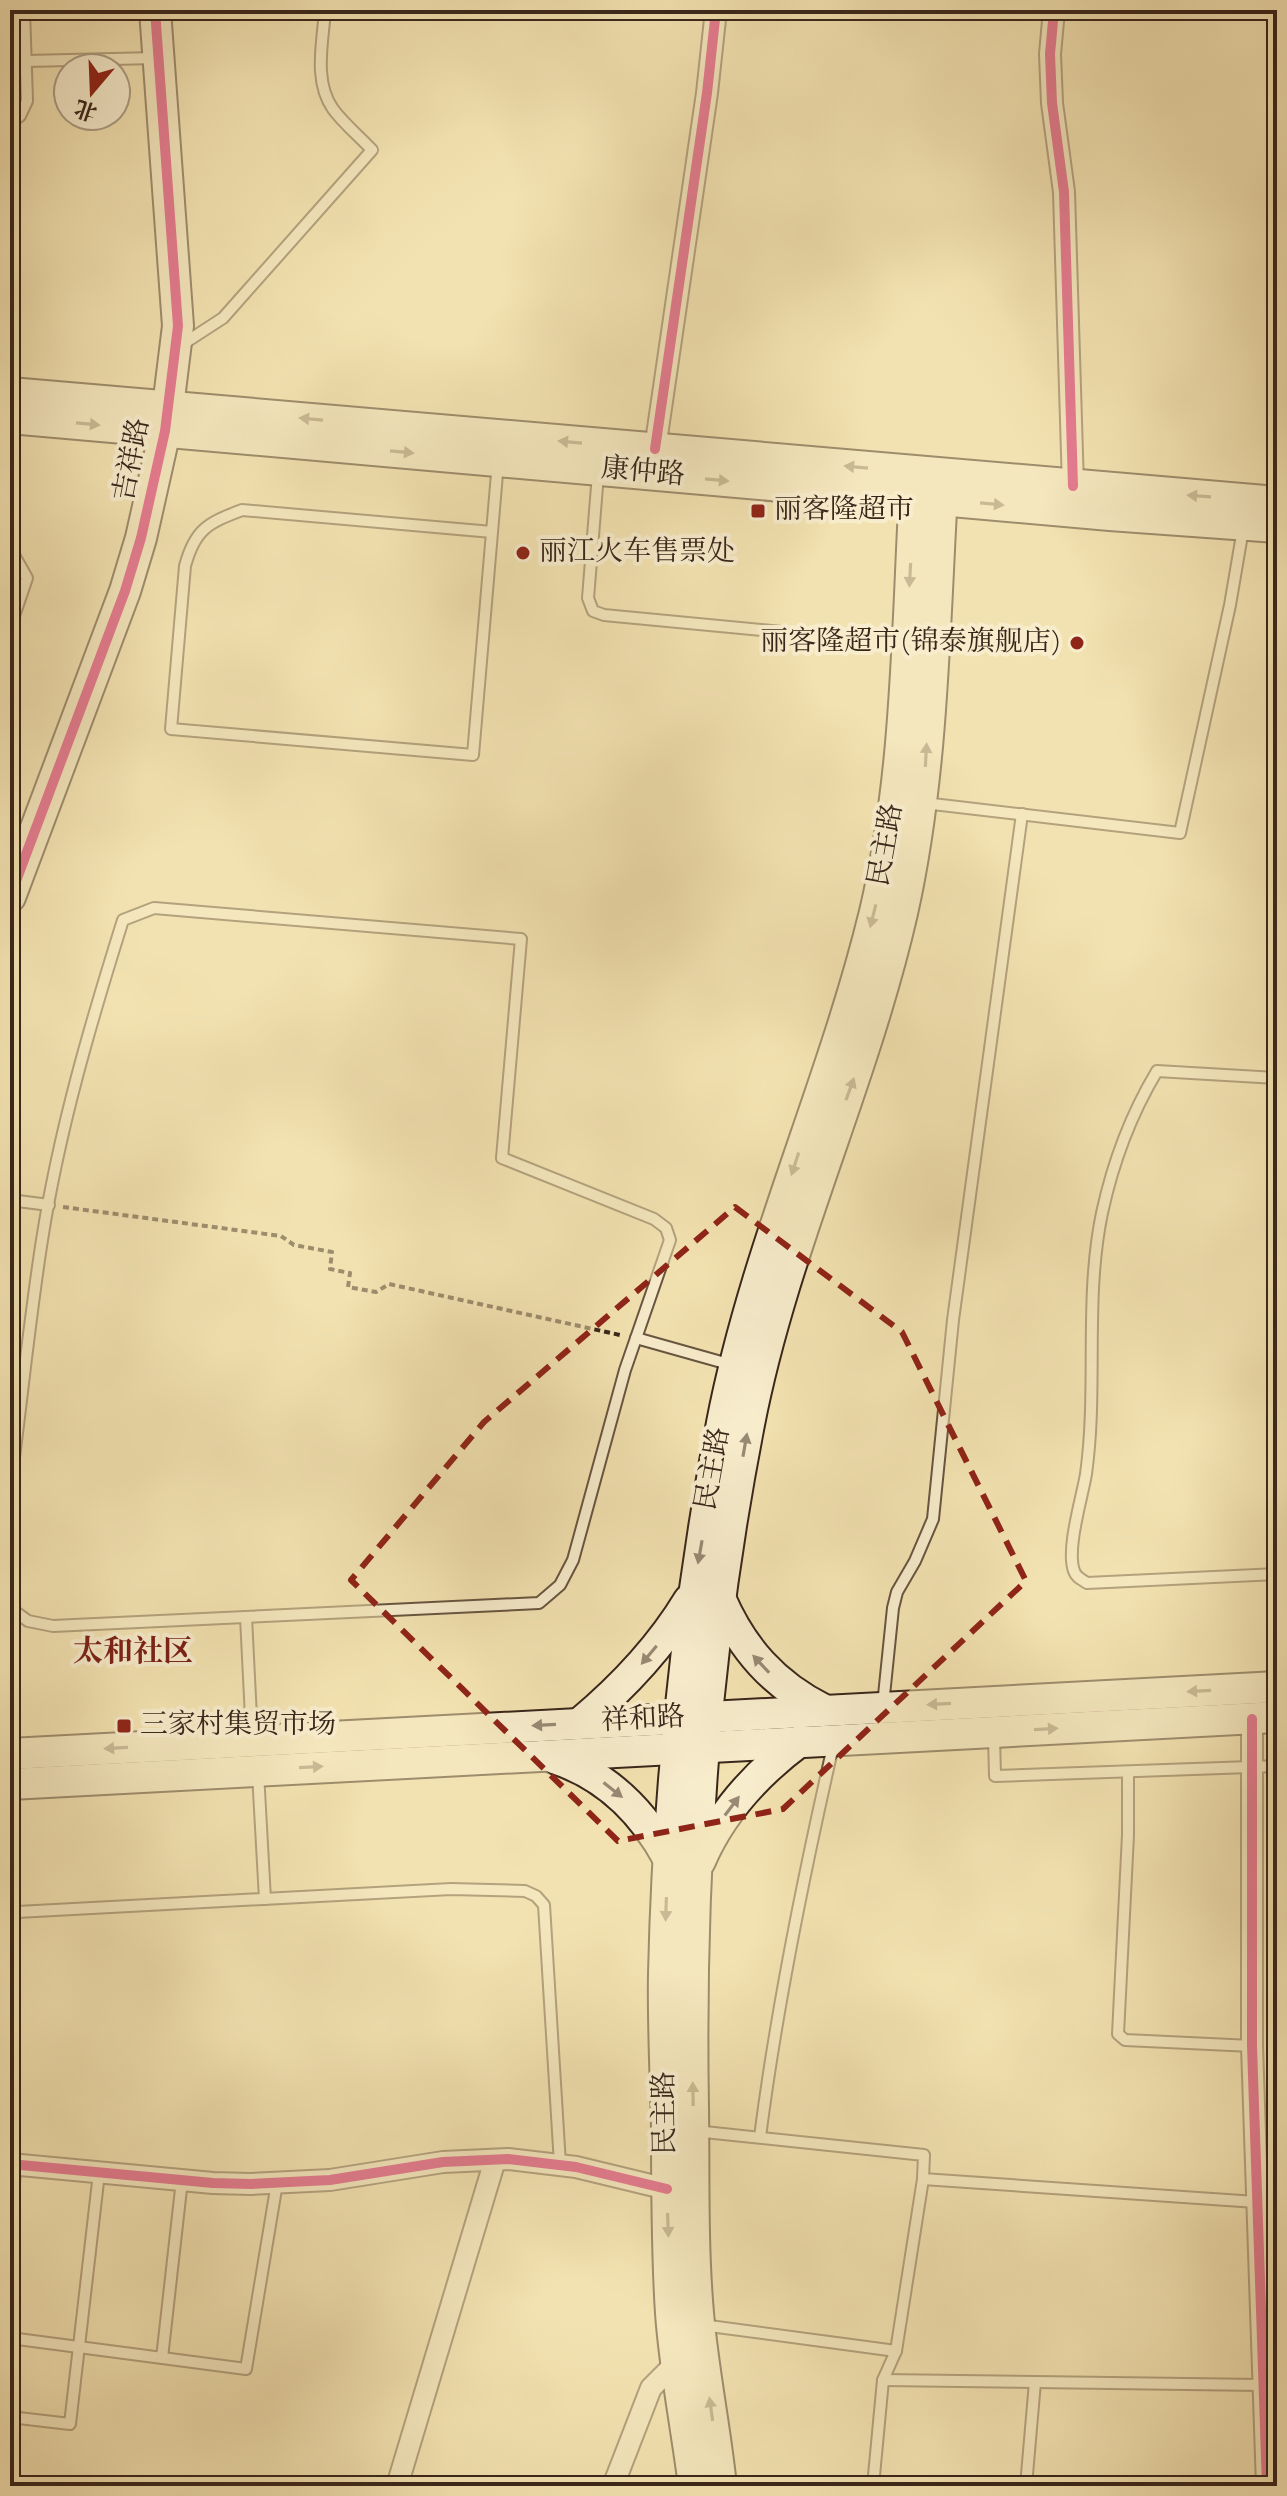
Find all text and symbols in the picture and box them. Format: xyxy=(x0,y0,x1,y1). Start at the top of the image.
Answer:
north arrow xyxy=(52,52,132,132)
text: 北 xyxy=(72,95,100,124)
one-way arrow xyxy=(298,412,323,425)
street label: 吉祥路 xyxy=(108,416,155,504)
one-way arrow xyxy=(76,418,101,431)
one-way arrow xyxy=(557,435,582,448)
one-way arrow xyxy=(390,446,415,459)
street label: 康仲路 xyxy=(600,452,686,491)
one-way arrow xyxy=(843,460,868,473)
one-way arrow xyxy=(705,473,730,486)
one-way arrow xyxy=(1186,489,1211,502)
place label: 丽客隆超市 xyxy=(774,494,914,525)
one-way arrow xyxy=(980,498,1005,511)
marker: 丽客隆超市 xyxy=(749,502,767,520)
place label: 丽江火车售票处 xyxy=(539,536,735,567)
marker: 丽江火车售票处 xyxy=(514,544,532,562)
one-way arrow xyxy=(903,563,916,588)
place label: 丽客隆超市(锦泰旗舰店) xyxy=(760,626,1061,657)
marker: 丽客隆超市(锦泰旗舰店) xyxy=(1068,634,1086,652)
one-way arrow xyxy=(920,742,933,767)
street label: 民主路 xyxy=(863,801,908,889)
one-way arrow xyxy=(867,904,879,929)
one-way arrow xyxy=(844,1077,857,1101)
one-way arrow xyxy=(788,1152,800,1176)
street label: 民主路 xyxy=(690,1425,735,1513)
one-way arrow xyxy=(740,1433,752,1458)
one-way arrow xyxy=(693,1540,705,1565)
district label: 太和社区 xyxy=(73,1635,193,1668)
one-way arrow xyxy=(641,1645,658,1665)
one-way arrow xyxy=(753,1655,771,1674)
one-way arrow xyxy=(1186,1685,1211,1698)
one-way arrow xyxy=(926,1698,951,1711)
street label: 祥和路 xyxy=(600,1701,686,1736)
place label: 三家村集贸市场 xyxy=(140,1709,336,1740)
marker: 三家村集贸市场 xyxy=(115,1717,133,1735)
one-way arrow xyxy=(531,1718,556,1731)
one-way arrow xyxy=(1034,1722,1059,1735)
one-way arrow xyxy=(103,1742,128,1755)
one-way arrow xyxy=(299,1760,325,1773)
one-way arrow xyxy=(603,1781,623,1797)
one-way arrow xyxy=(724,1796,740,1817)
one-way arrow xyxy=(660,1897,673,1922)
street label: 民主路 xyxy=(648,2071,681,2155)
one-way arrow xyxy=(686,2081,699,2106)
one-way arrow xyxy=(662,2213,675,2238)
one-way arrow xyxy=(704,2396,717,2421)

